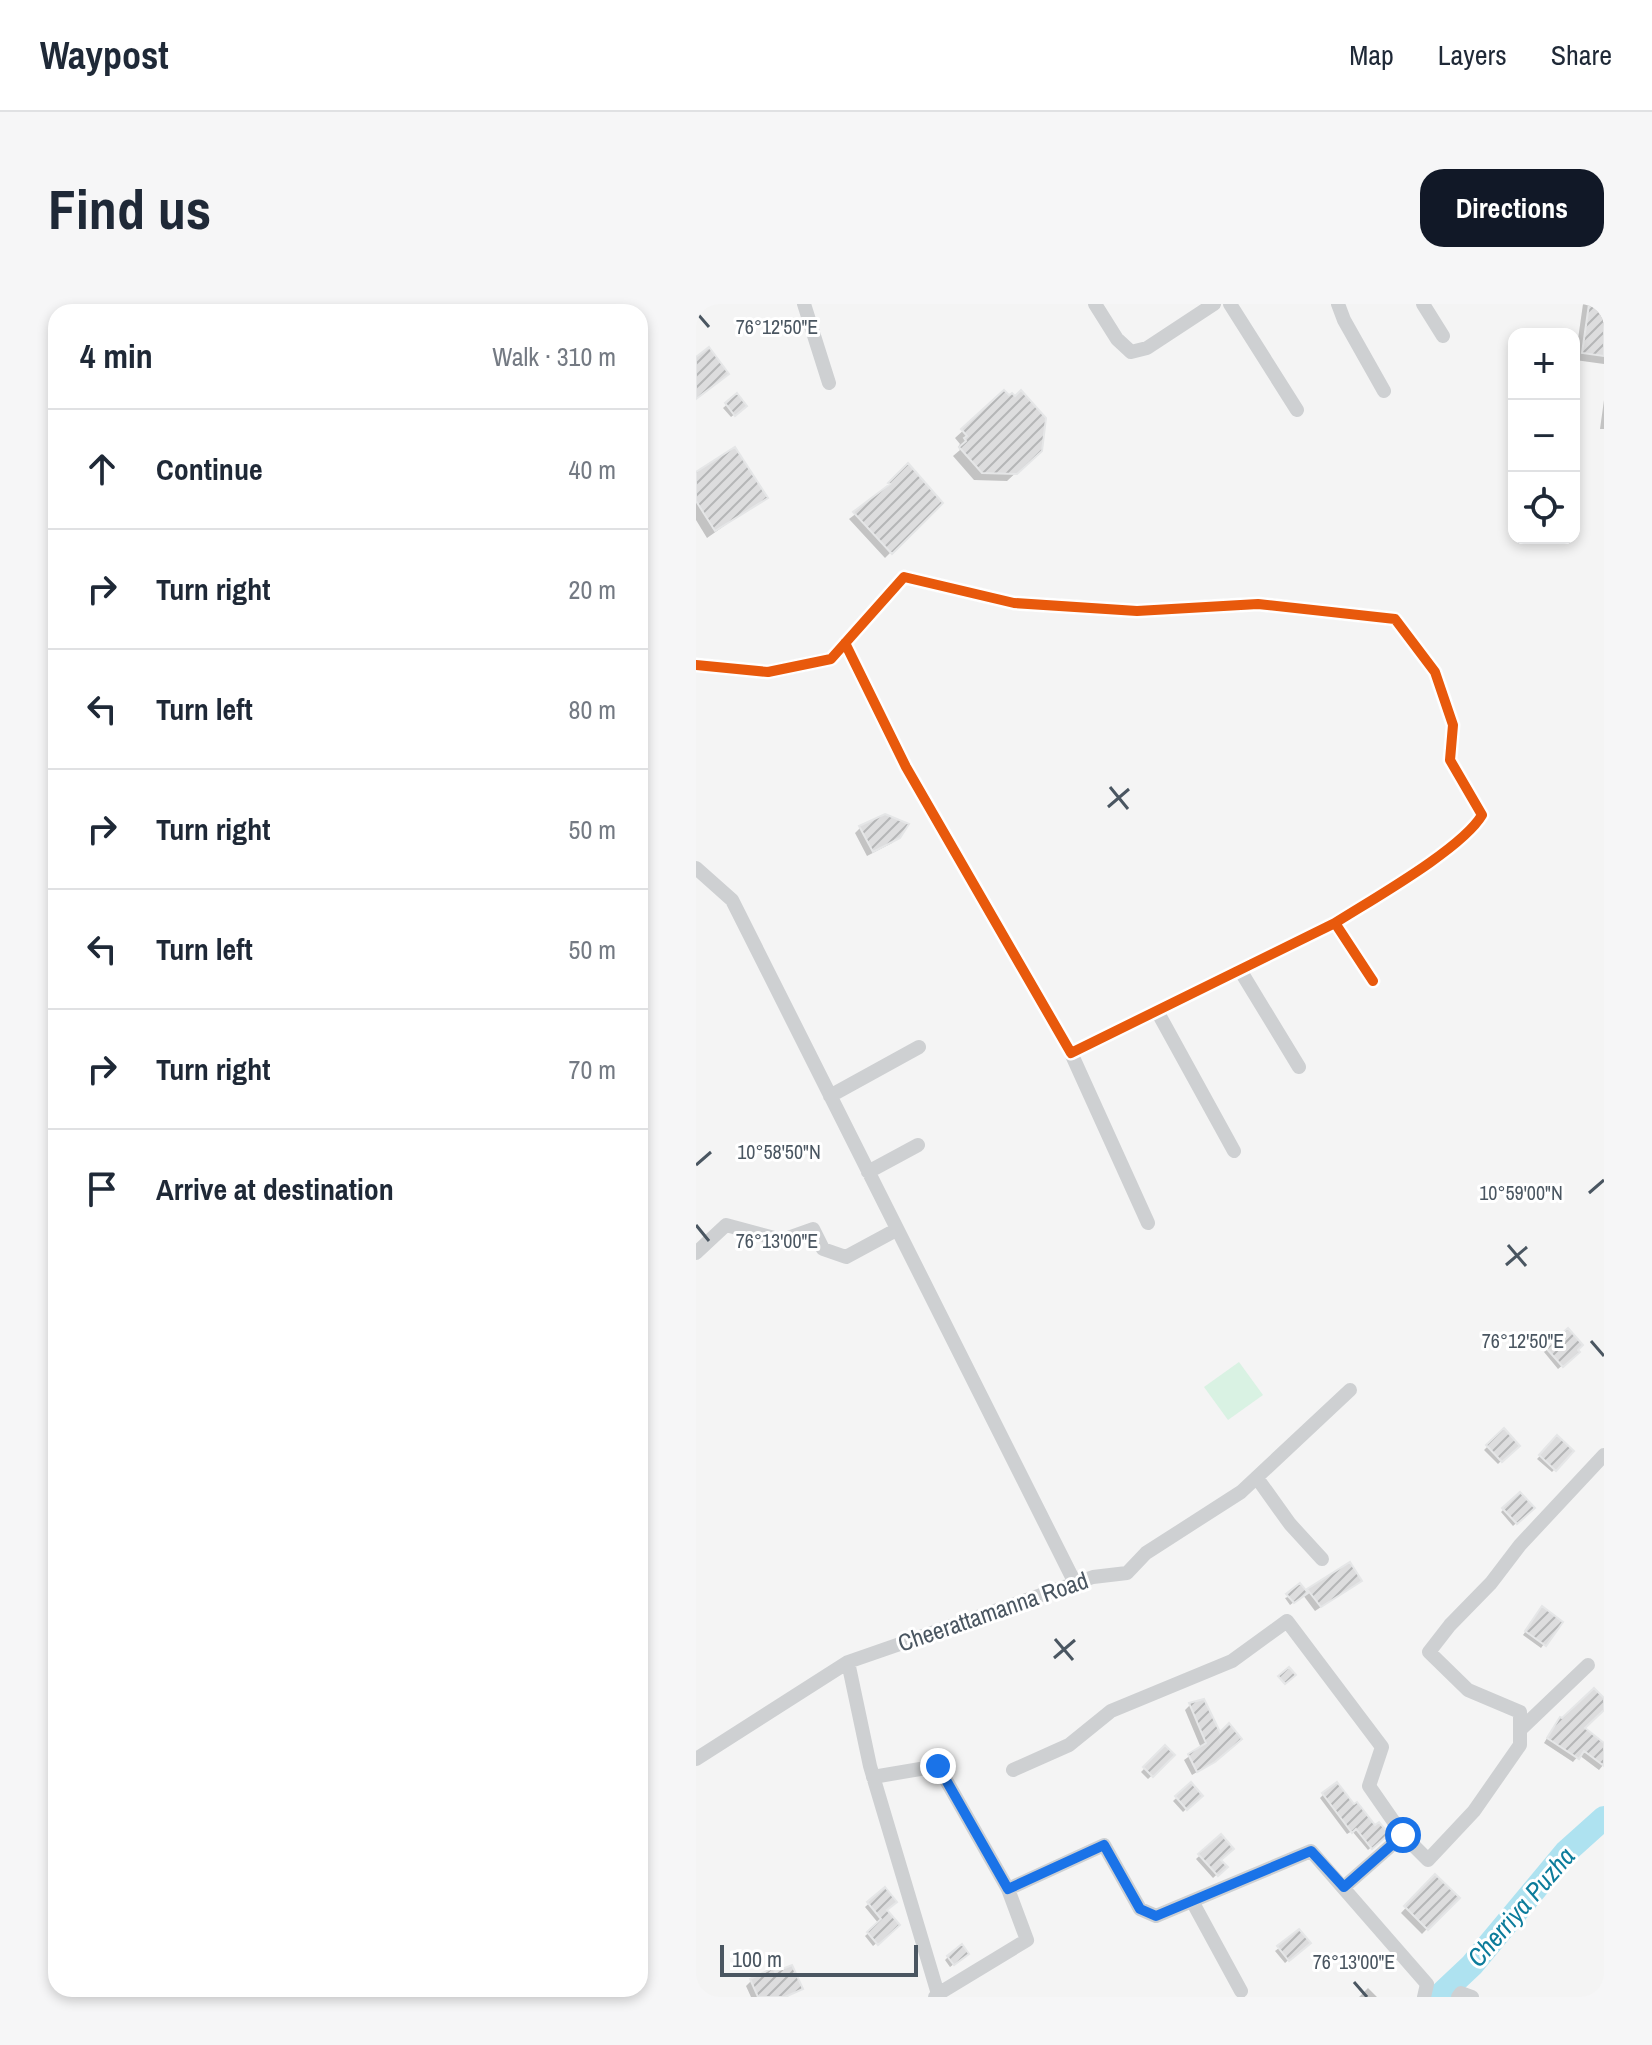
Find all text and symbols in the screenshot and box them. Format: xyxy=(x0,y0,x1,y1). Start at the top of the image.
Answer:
text: Waypost xyxy=(40,30,169,81)
text: Map xyxy=(1349,36,1394,74)
text: Layers xyxy=(1438,36,1507,74)
text: Share xyxy=(1551,36,1612,74)
button: Directions xyxy=(1420,169,1604,247)
text: Find us xyxy=(48,171,211,246)
text: 76°12'50"E xyxy=(736,313,818,340)
map controls xyxy=(1508,328,1580,544)
button: + xyxy=(1508,328,1580,400)
text: 4 min xyxy=(80,333,153,379)
text: Walk · 310 m xyxy=(492,339,616,374)
button: − xyxy=(1508,400,1580,472)
icon: ahead xyxy=(80,447,124,491)
text: Continue xyxy=(156,449,263,489)
text: 40 m xyxy=(569,452,616,487)
button: locate xyxy=(1508,472,1580,544)
icon: right xyxy=(80,567,124,611)
text: Turn right xyxy=(156,569,270,609)
text: 20 m xyxy=(569,572,616,607)
icon: left xyxy=(80,687,124,731)
text: Turn left xyxy=(156,689,253,729)
text: 80 m xyxy=(569,692,616,727)
icon: right xyxy=(80,807,124,851)
text: Turn right xyxy=(156,809,270,849)
text: 50 m xyxy=(569,812,616,847)
icon: left xyxy=(80,927,124,971)
text: Turn left xyxy=(156,929,253,969)
text: 50 m xyxy=(569,932,616,967)
icon: right xyxy=(80,1047,124,1091)
text: Turn right xyxy=(156,1049,270,1089)
text: 70 m xyxy=(569,1052,616,1087)
text: 10°58'50"N xyxy=(737,1138,821,1165)
icon: arrive xyxy=(80,1167,124,1211)
text: Arrive at destination xyxy=(156,1169,394,1209)
text: 10°59'00"N xyxy=(1479,1179,1563,1206)
text: 76°13'00"E xyxy=(736,1227,818,1254)
text: 76°12'50"E xyxy=(1482,1327,1564,1354)
street label: Cheerattamanna Road xyxy=(893,1564,1092,1659)
route end xyxy=(920,1748,956,1784)
route start xyxy=(1385,1817,1421,1853)
water label: Cherriya Puzha xyxy=(1459,1839,1583,1974)
scale bar xyxy=(720,1941,918,1977)
text: 100 m xyxy=(732,1944,782,1974)
text: 76°13'00"E xyxy=(1313,1948,1395,1975)

